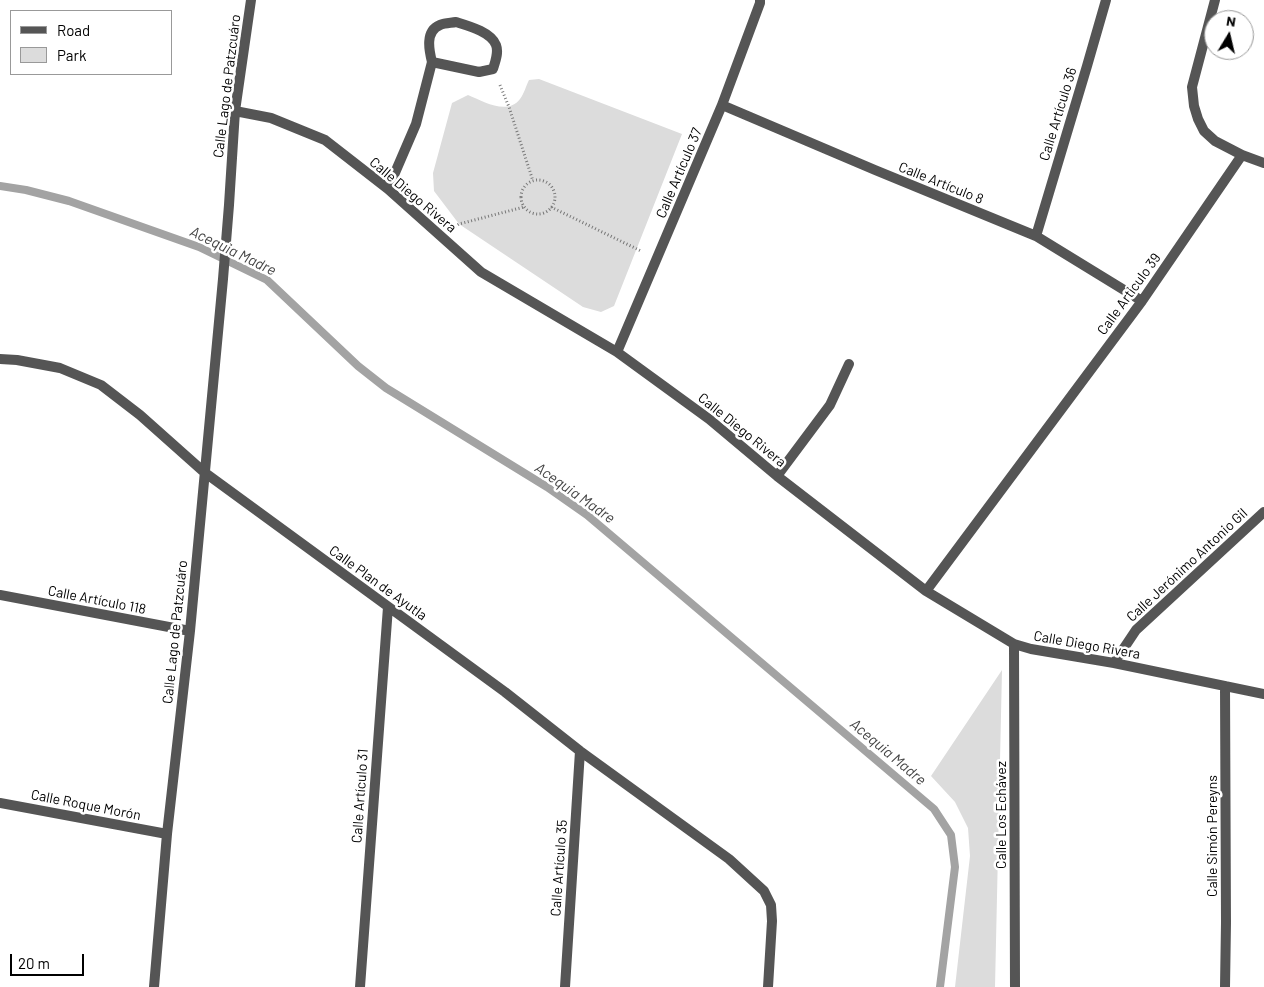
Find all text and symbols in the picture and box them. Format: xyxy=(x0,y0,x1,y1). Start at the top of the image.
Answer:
legend xyxy=(10,10,172,75)
north arrow xyxy=(1204,10,1254,60)
text: N xyxy=(1225,12,1237,30)
street label: Calle Lago de Patzcuáro xyxy=(210,13,244,159)
text: Road xyxy=(57,21,90,39)
text: Park xyxy=(57,46,86,64)
street label: Calle Artículo 36 xyxy=(1036,65,1080,163)
street label: Calle Artículo 37 xyxy=(652,125,706,221)
street label: Calle Diego Rivera xyxy=(366,154,460,236)
street label: Calle Artículo 8 xyxy=(896,158,986,208)
water label: Acequia Madre xyxy=(187,222,279,280)
street label: Calle Artículo 39 xyxy=(1094,250,1164,338)
street label: Calle Diego Rivera xyxy=(695,389,789,471)
water label: Acequia Madre xyxy=(532,459,618,527)
street label: Calle Jerónimo Antonio Gil xyxy=(1123,505,1251,625)
street label: Calle Plan de Ayutla xyxy=(326,542,430,624)
street label: Calle Lago de Patzcuáro xyxy=(159,559,191,705)
street label: Calle Artículo 118 xyxy=(46,582,148,618)
street label: Calle Diego Rivera xyxy=(1032,627,1142,663)
water label: Acequia Madre xyxy=(846,715,930,789)
street label: Calle Artículo 31 xyxy=(348,748,372,844)
street label: Calle Los Echávez xyxy=(993,761,1009,869)
street label: Calle Simón Pereyns xyxy=(1204,775,1220,897)
street label: Calle Roque Morón xyxy=(30,786,142,824)
street label: Calle Artículo 35 xyxy=(547,819,571,917)
scale bar xyxy=(12,944,86,976)
text: 20 m xyxy=(18,954,50,972)

